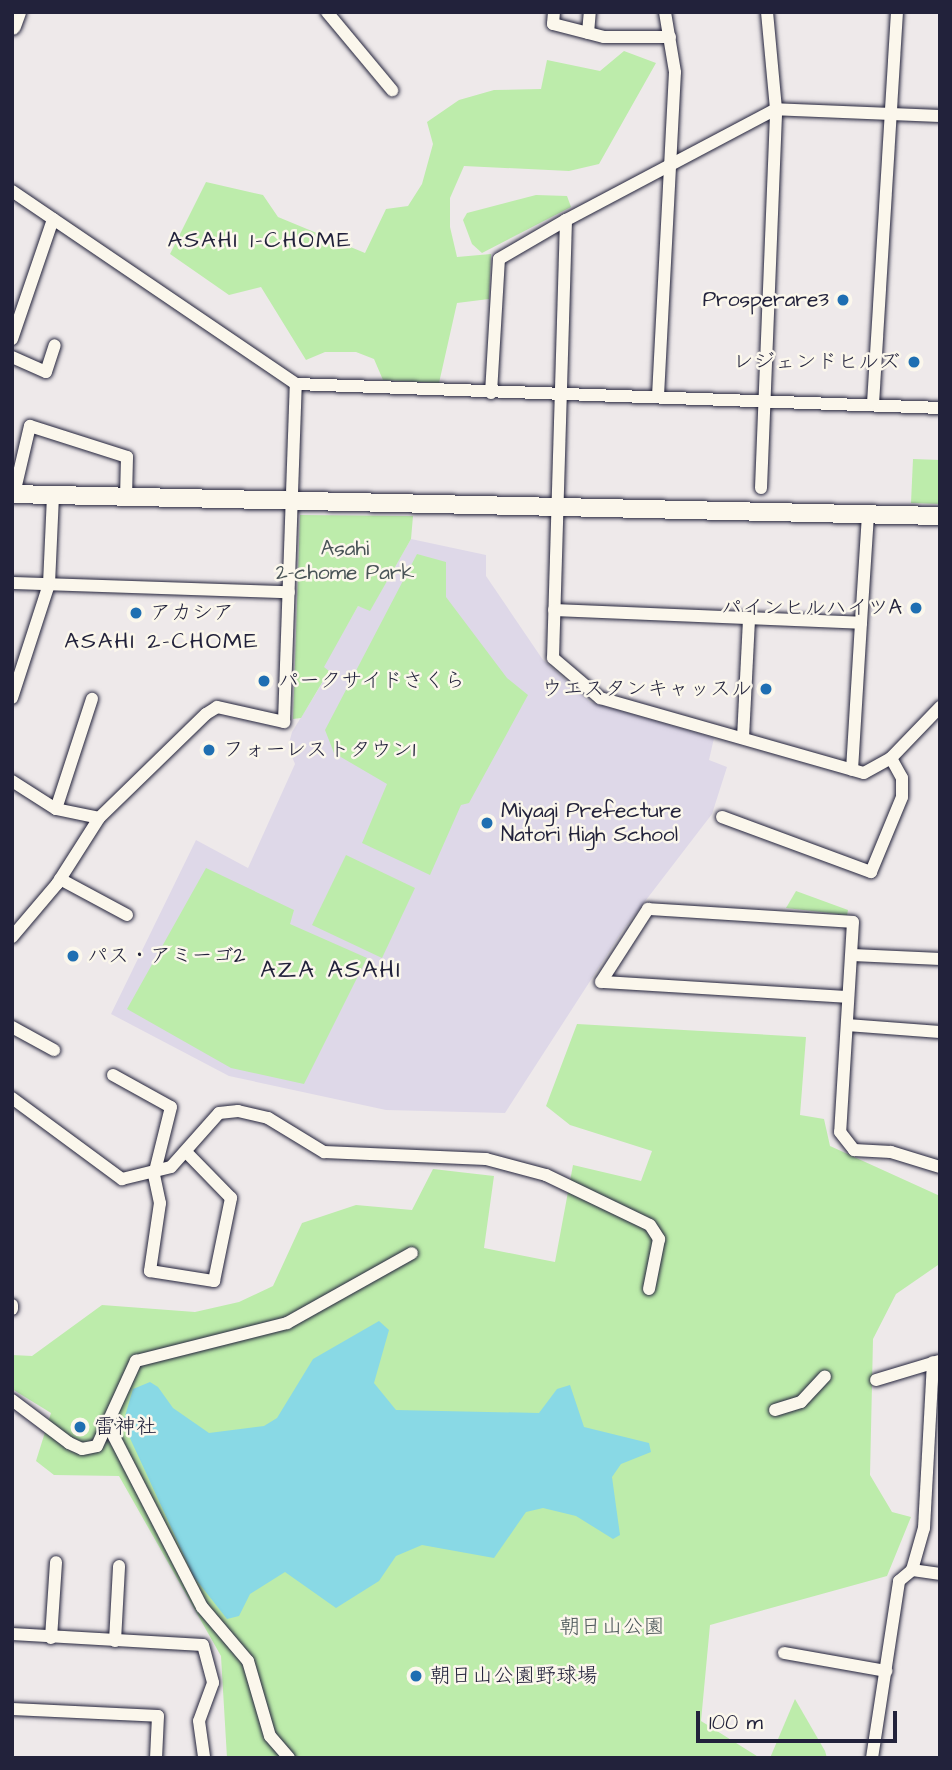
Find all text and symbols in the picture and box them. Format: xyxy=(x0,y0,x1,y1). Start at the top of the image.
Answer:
district label: ASAHI 1-CHOME xyxy=(169,226,351,254)
place label: Prosperare3 xyxy=(703,287,829,313)
marker: Prosperare3 xyxy=(835,292,851,308)
place label: レジェンドヒルズ xyxy=(732,349,900,375)
marker: レジェンドヒルズ xyxy=(906,354,922,370)
park label: Asahi 2-chome Park xyxy=(276,536,414,586)
place label: パインヒルハイツA xyxy=(721,595,902,621)
place label: アカシア xyxy=(150,600,234,626)
marker: パインヒルハイツA xyxy=(908,600,924,616)
marker: アカシア xyxy=(128,605,144,621)
district label: ASAHI 2-CHOME xyxy=(66,627,258,655)
place label: パークサイドさくら xyxy=(278,668,467,694)
marker: パークサイドさくら xyxy=(256,673,272,689)
place label: ウエスタンキャッスル xyxy=(542,676,752,702)
marker: ウエスタンキャッスル xyxy=(758,681,774,697)
place label: フォーレストタウン1 xyxy=(223,737,415,763)
marker: フォーレストタウン1 xyxy=(201,742,217,758)
place label: Miyagi Prefecture Natori High School xyxy=(501,798,682,848)
marker: Miyagi Prefecture Natori High School xyxy=(479,815,495,831)
place label: パス・アミーゴ2 xyxy=(87,943,246,969)
marker: パス・アミーゴ2 xyxy=(65,948,81,964)
district label: AZA ASAHI xyxy=(261,957,401,985)
place label: 雷神社 xyxy=(94,1414,157,1440)
marker: 雷神社 xyxy=(72,1419,88,1435)
park label: 朝日山公園 xyxy=(560,1614,664,1640)
place label: 朝日山公園野球場 xyxy=(430,1663,598,1689)
marker: 朝日山公園野球場 xyxy=(408,1668,424,1684)
scale bar xyxy=(700,1696,901,1740)
text: 100 m xyxy=(709,1708,763,1737)

